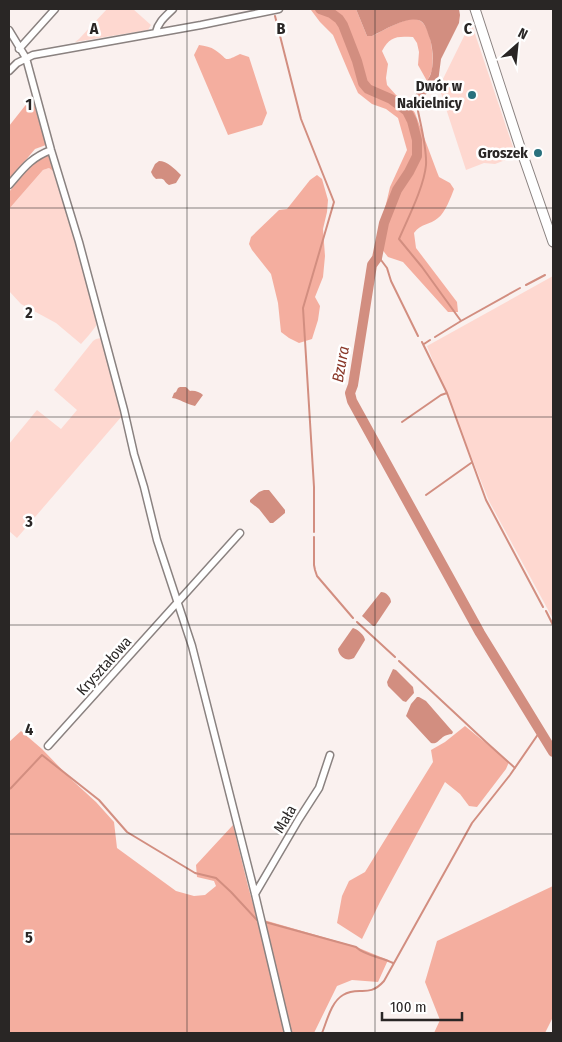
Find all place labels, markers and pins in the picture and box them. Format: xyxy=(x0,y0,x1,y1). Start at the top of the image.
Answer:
place label: Dwór w Nakielnicy xyxy=(397,77,463,112)
marker: Dwór w Nakielnicy xyxy=(466,89,478,101)
place label: Groszek xyxy=(478,144,528,162)
marker: Groszek xyxy=(532,147,544,159)

